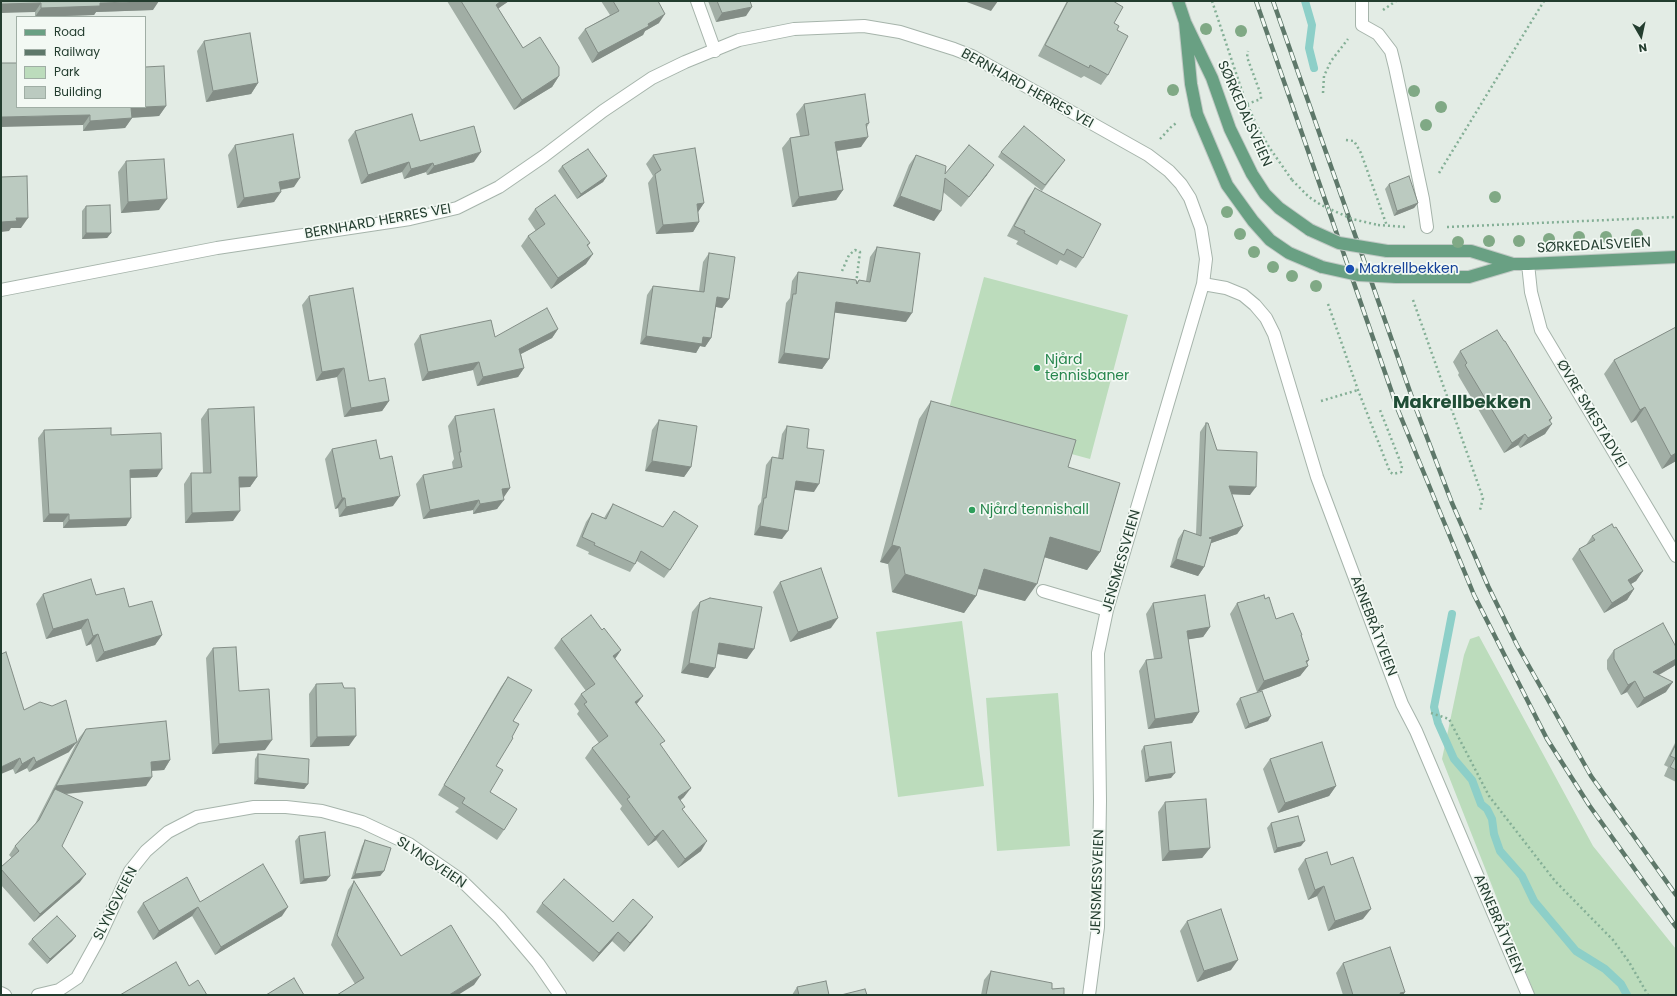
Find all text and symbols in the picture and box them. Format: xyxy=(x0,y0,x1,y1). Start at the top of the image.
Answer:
legend xyxy=(16,16,146,108)
north arrow xyxy=(1621,16,1661,56)
text: Road xyxy=(54,23,85,40)
text: N xyxy=(1638,39,1648,56)
text: Railway xyxy=(54,43,100,60)
street label: BERNHARD HERRES VEI xyxy=(958,46,1096,132)
street label: SØRKEDALSVEIEN xyxy=(1213,59,1275,169)
text: Park xyxy=(54,63,80,80)
text: Building xyxy=(54,83,102,100)
street label: BERNHARD HERRES VEI xyxy=(303,201,453,243)
street label: SØRKEDALSVEIEN xyxy=(1537,235,1651,257)
place label: Makrellbekken xyxy=(1359,261,1459,277)
marker: Makrellbekken xyxy=(1344,263,1356,275)
place label: Njård tennisbaner xyxy=(1045,352,1129,384)
street label: ØVRE SMESTADVEI xyxy=(1552,357,1630,471)
marker: Njård tennisbaner xyxy=(1032,363,1042,373)
district label: Makrellbekken xyxy=(1393,392,1531,414)
place label: Njård tennishall xyxy=(980,502,1089,518)
marker: Njård tennishall xyxy=(967,505,977,515)
street label: JENSMESSVEIEN xyxy=(1099,508,1145,614)
street label: ARNEBRÅTVEIEN xyxy=(1346,573,1400,679)
street label: JENSMESSVEIEN xyxy=(1088,829,1108,935)
street label: SLYNGVEIEN xyxy=(393,834,469,892)
street label: SLYNGVEIEN xyxy=(90,864,142,944)
street label: ARNEBRÅTVEIEN xyxy=(1470,872,1526,976)

